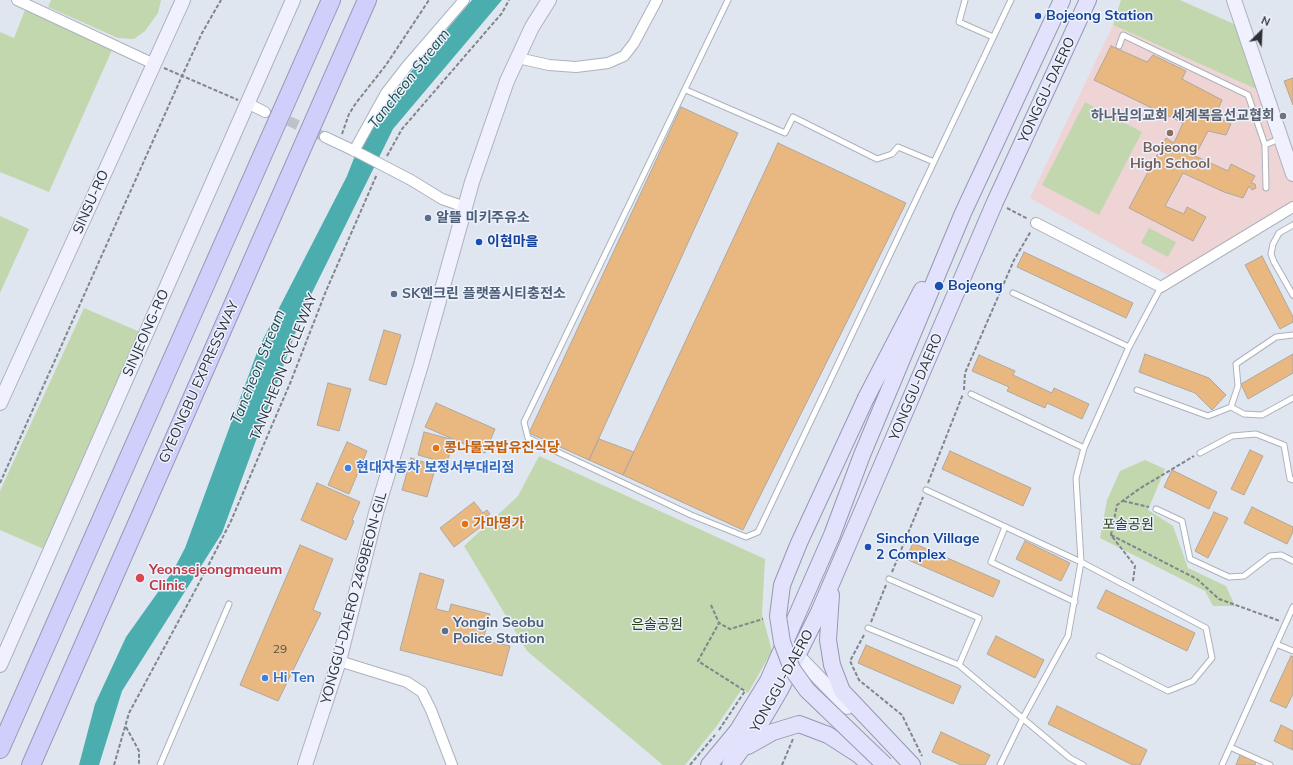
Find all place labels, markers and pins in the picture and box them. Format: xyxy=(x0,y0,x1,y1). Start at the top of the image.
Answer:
place label: Bojeong Station xyxy=(1046,8,1153,24)
marker: Bojeong Station xyxy=(1033,11,1043,21)
place label: 하나님의교회 세계복음선교협회 xyxy=(1091,108,1275,124)
marker: 하나님의교회 세계복음선교협회 xyxy=(1278,111,1288,121)
marker: Bojeong High School xyxy=(1165,128,1175,138)
place label: Bojeong High School xyxy=(1130,140,1210,172)
place label: 알뜰 미키주유소 xyxy=(436,210,530,226)
marker: 알뜰 미키주유소 xyxy=(423,213,433,223)
place label: 이현마을 xyxy=(487,234,539,250)
marker: 이현마을 xyxy=(474,237,484,247)
place label: Bojeong xyxy=(948,278,1003,294)
marker: Bojeong xyxy=(933,280,945,292)
place label: SK엔크린 플랫폼시티충전소 xyxy=(402,286,566,302)
marker: SK엔크린 플랫폼시티충전소 xyxy=(389,289,399,299)
place label: 콩나물국밥유진식당 xyxy=(444,440,560,456)
marker: 콩나물국밥유진식당 xyxy=(431,443,441,453)
place label: 현대자동차 보정서부대리점 xyxy=(356,460,514,476)
marker: 현대자동차 보정서부대리점 xyxy=(343,463,353,473)
place label: 가마명가 xyxy=(473,516,525,532)
marker: 가마명가 xyxy=(460,519,470,529)
place label: Sinchon Village 2 Complex xyxy=(876,531,979,564)
marker: Sinchon Village 2 Complex xyxy=(863,542,873,552)
place label: Yeonsejeongmaeum Clinic xyxy=(149,562,282,594)
marker: Yeonsejeongmaeum Clinic xyxy=(134,572,146,584)
place label: Yongin Seobu Police Station xyxy=(453,615,545,648)
marker: Yongin Seobu Police Station xyxy=(440,626,450,636)
place label: Hi Ten xyxy=(273,670,315,686)
marker: Hi Ten xyxy=(260,673,270,683)

